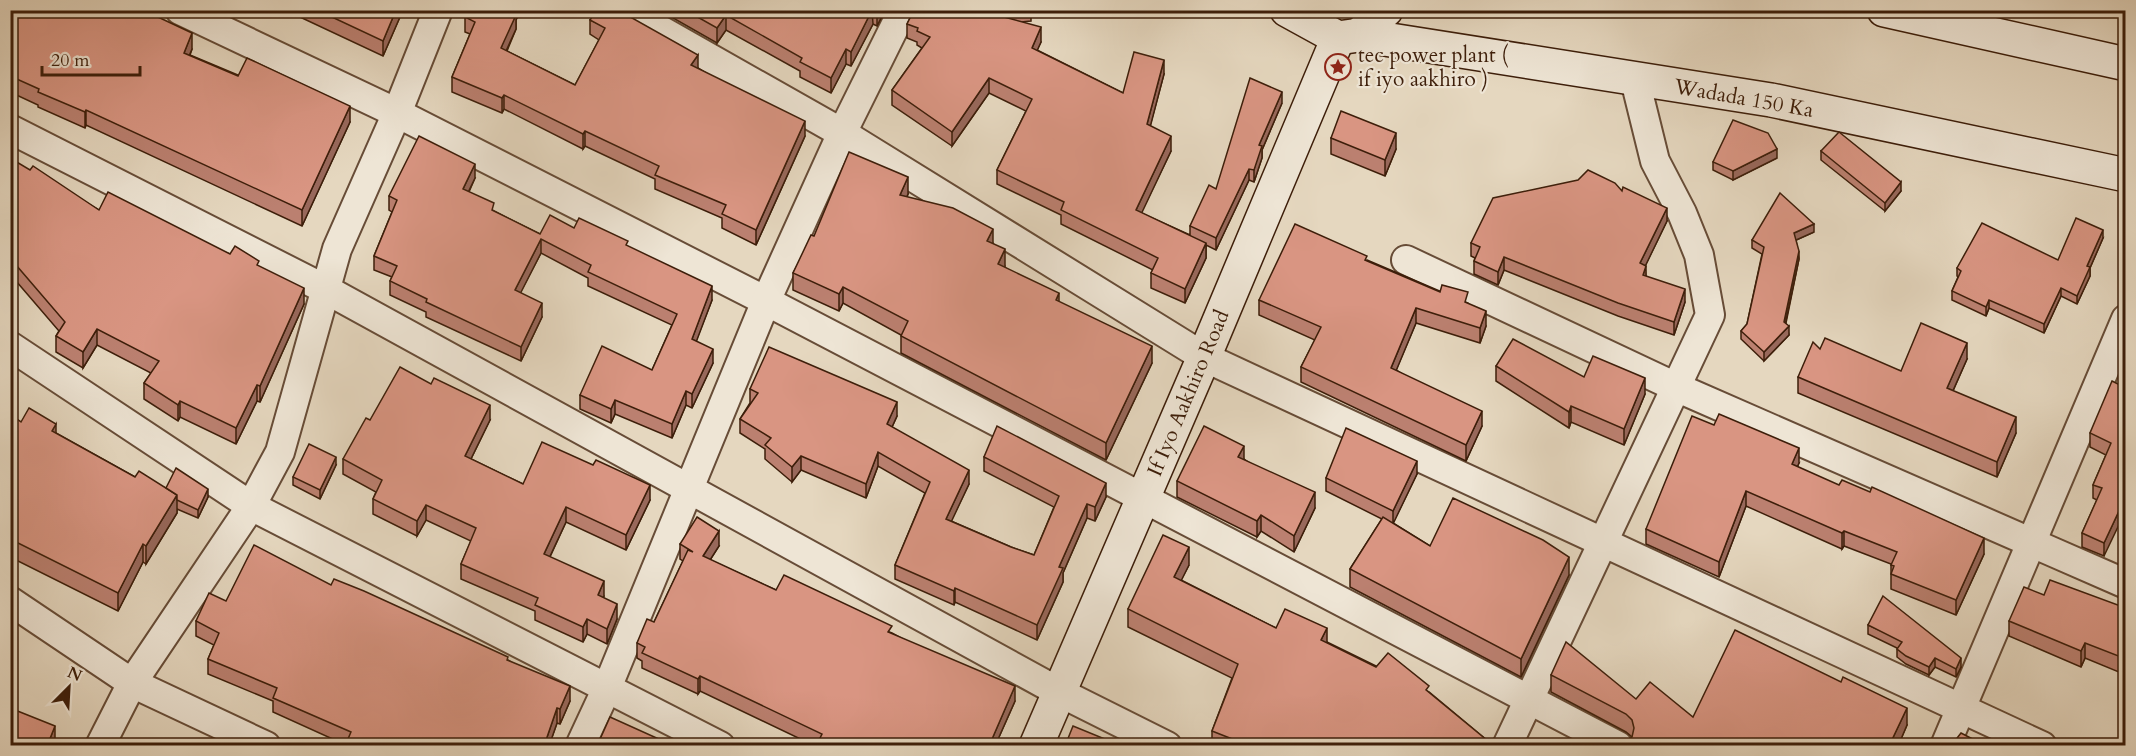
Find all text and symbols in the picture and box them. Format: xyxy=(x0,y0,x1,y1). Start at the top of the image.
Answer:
scale bar xyxy=(42,39,140,77)
place label: tec power plant ( if iyo aakhiro ) xyxy=(1358,41,1508,94)
text: 20 m xyxy=(51,48,90,73)
place icon: tec power plant ( if iyo aakhiro ) xyxy=(1323,52,1353,82)
street label: Wadada 150 Ka xyxy=(1671,72,1816,125)
street label: If Iyo Aakhiro Road xyxy=(1140,306,1237,481)
north arrow xyxy=(39,657,99,717)
text: N xyxy=(64,661,86,687)

